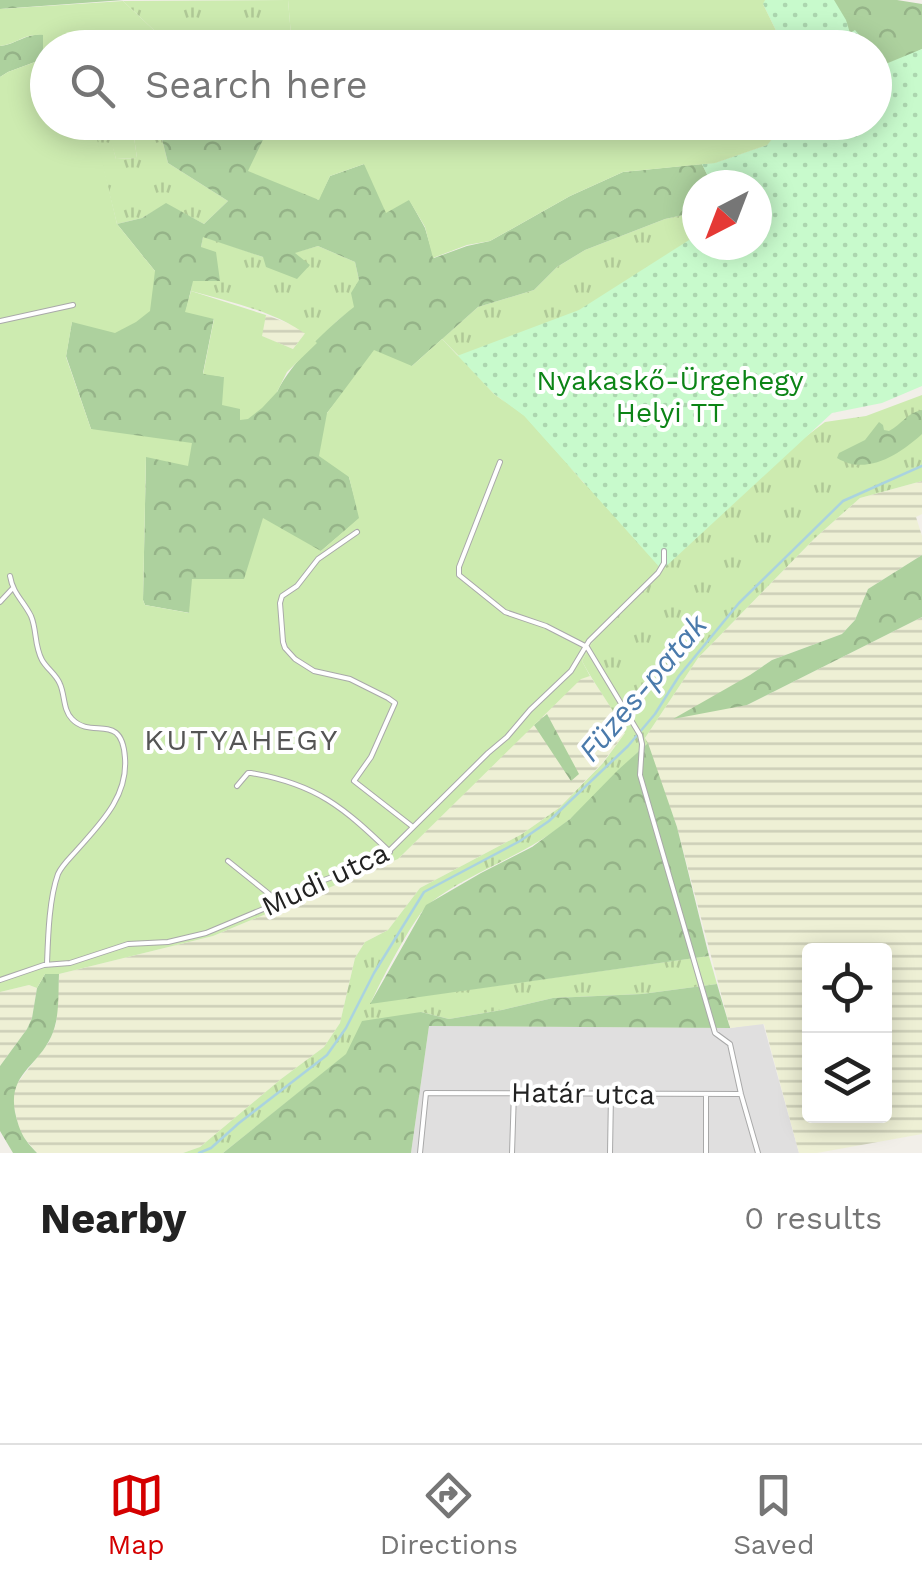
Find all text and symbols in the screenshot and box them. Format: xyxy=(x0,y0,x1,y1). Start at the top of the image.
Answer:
search box xyxy=(30,30,892,140)
icon: search xyxy=(65,58,120,113)
text: Search here xyxy=(145,63,368,107)
north arrow xyxy=(682,170,772,260)
park label: Nyakaskő-Ürgehegy Helyi TT xyxy=(536,364,804,429)
water label: Füzes-patak xyxy=(571,606,715,768)
district label: KUTYAHEGY xyxy=(144,722,340,757)
street label: Mudi utca xyxy=(257,836,394,923)
map controls xyxy=(802,943,892,1123)
button: locate xyxy=(802,943,892,1033)
button: layers xyxy=(802,1033,892,1123)
street label: Határ utca xyxy=(511,1076,655,1111)
text: Nearby xyxy=(40,1194,187,1243)
text: 0 results xyxy=(744,1199,882,1237)
tab: Map xyxy=(108,1468,165,1561)
tab: Directions xyxy=(380,1468,518,1561)
tab: Saved xyxy=(733,1468,814,1561)

